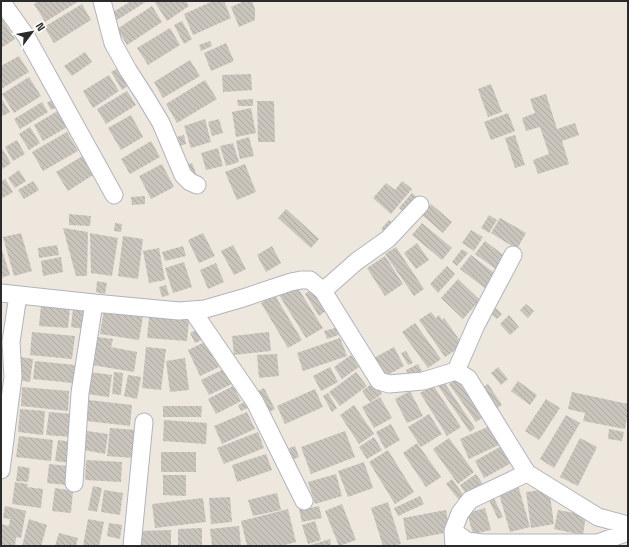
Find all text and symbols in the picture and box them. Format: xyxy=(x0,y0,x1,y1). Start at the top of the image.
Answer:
north arrow xyxy=(12,12,52,52)
text: N xyxy=(33,20,48,34)

